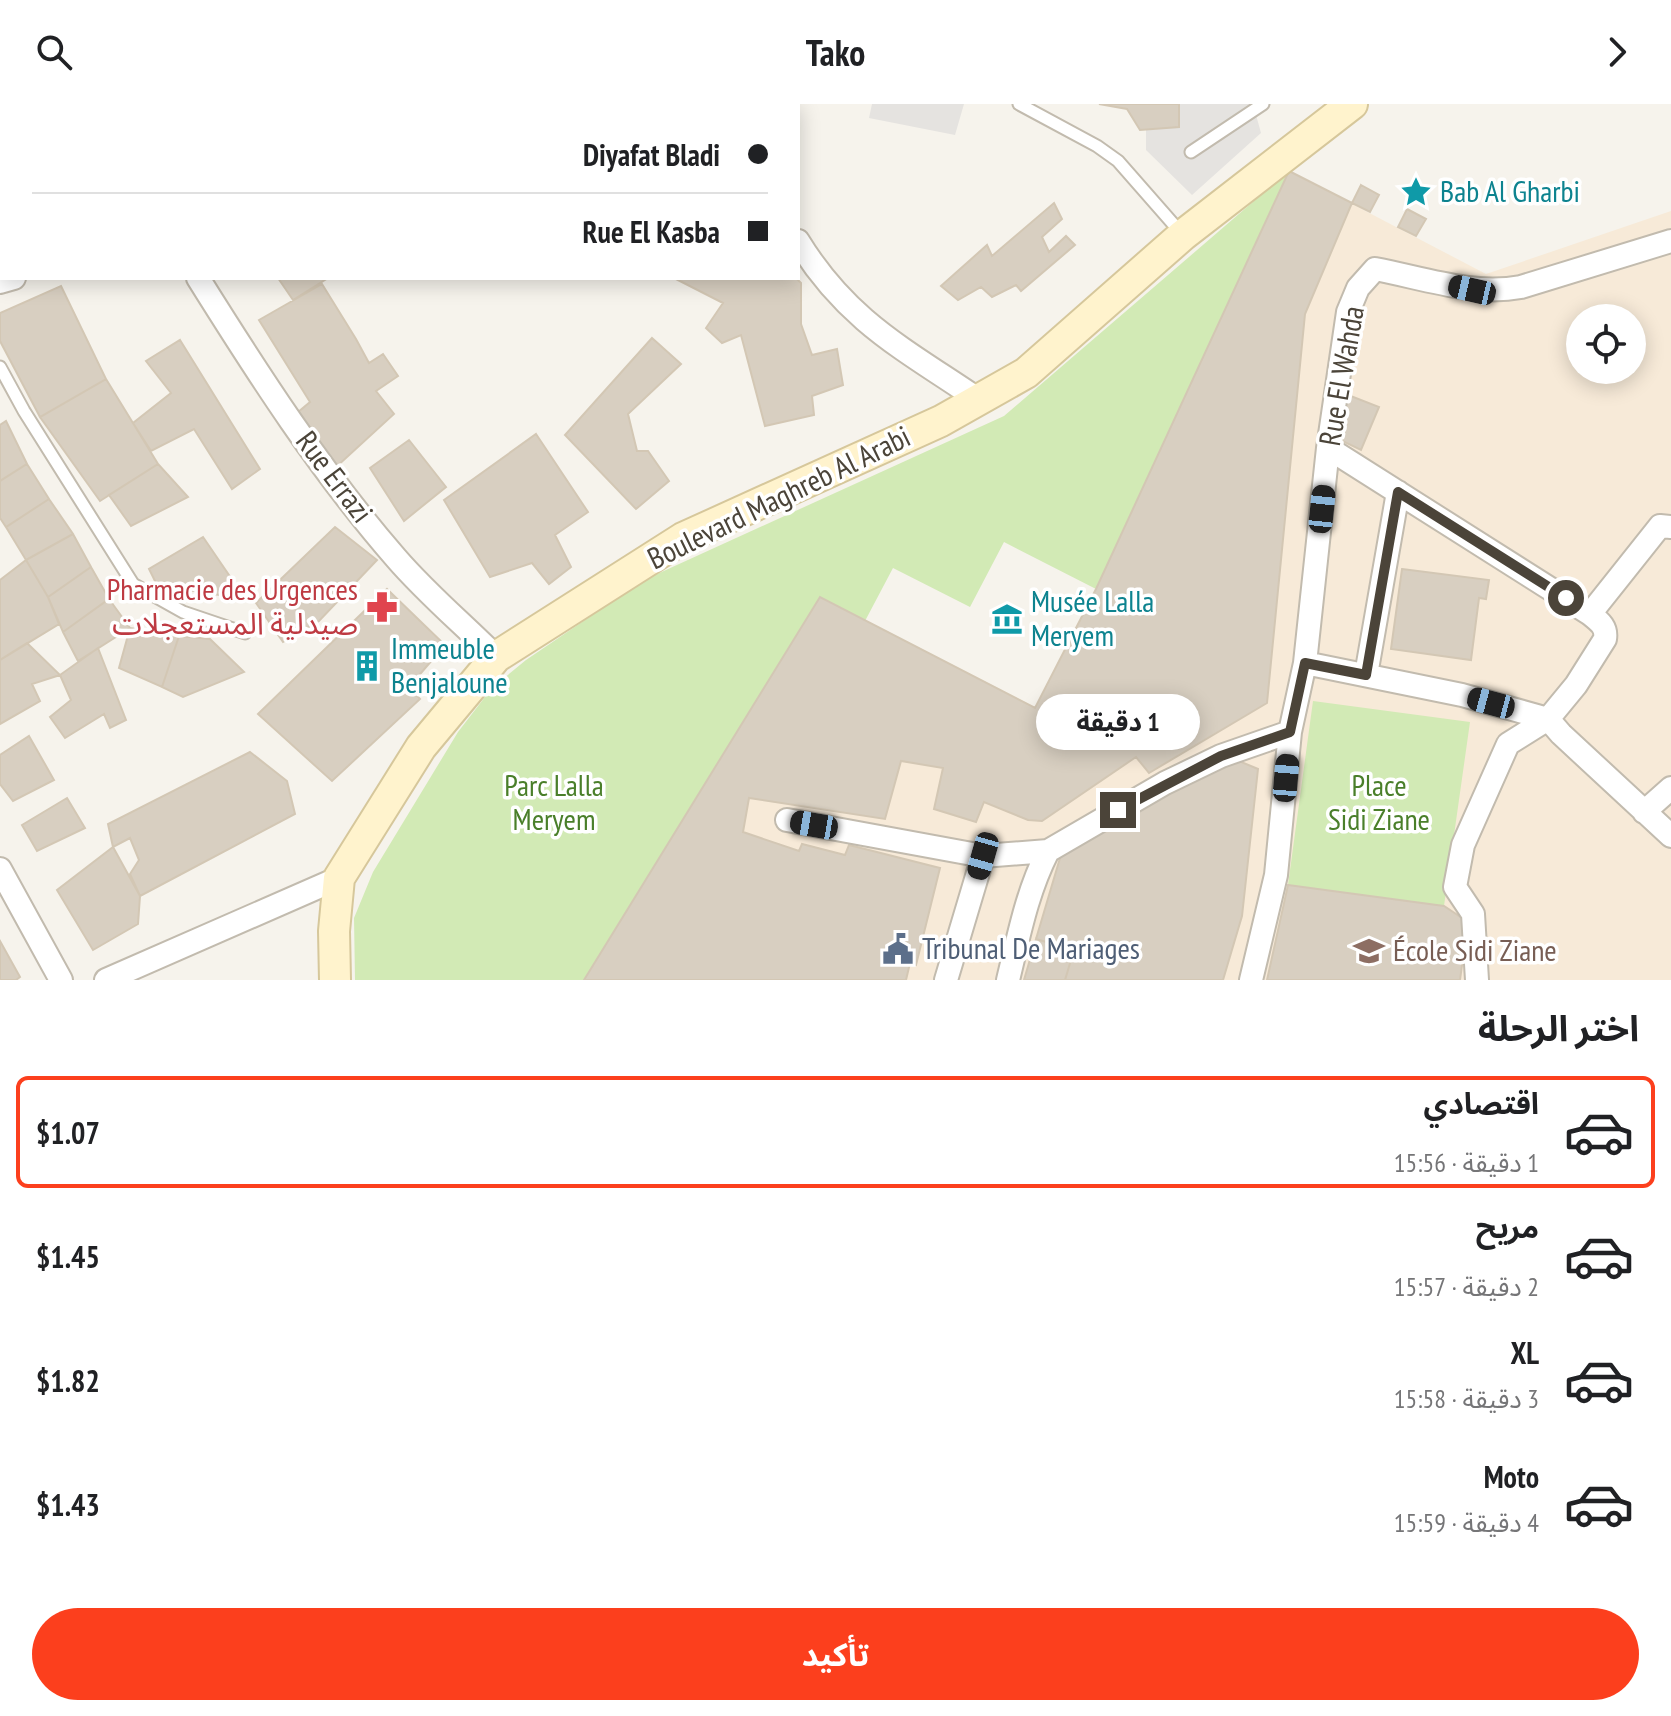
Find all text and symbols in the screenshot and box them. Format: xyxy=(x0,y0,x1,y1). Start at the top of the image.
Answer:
text: Tako xyxy=(806,29,865,76)
icon: search xyxy=(32,30,76,74)
icon: forward xyxy=(1595,30,1639,74)
text: Diyafat Bladi xyxy=(583,135,720,174)
place label: Bab Al Gharbi xyxy=(1440,171,1580,210)
place icon: Bab Al Gharbi xyxy=(1399,175,1433,209)
text: Rue El Kasba xyxy=(582,212,720,251)
car xyxy=(1446,273,1498,307)
street label: Rue El Wahda xyxy=(1309,303,1372,449)
map controls xyxy=(1566,304,1646,384)
button: locate xyxy=(1566,304,1646,384)
street label: Boulevard Maghreb Al Arabi xyxy=(641,416,916,577)
street label: Rue Errazi xyxy=(288,423,382,530)
car xyxy=(1308,484,1336,534)
place label: Pharmacie des Urgences صيدلية المستعجلات xyxy=(107,569,358,642)
route start xyxy=(1548,580,1584,616)
place label: Musée Lalla Meryem xyxy=(1031,581,1154,654)
pharmacy icon: Pharmacie des Urgences صيدلية المستعجلات xyxy=(365,590,399,624)
museum icon: Musée Lalla Meryem xyxy=(990,602,1024,636)
place label: Immeuble Benjaloune xyxy=(391,628,508,701)
building icon: Immeuble Benjaloune xyxy=(350,649,384,683)
car xyxy=(1465,685,1517,721)
callout: 1 دقيقة xyxy=(1036,694,1200,750)
text: 1 دقيقة xyxy=(1076,705,1160,738)
car xyxy=(1272,753,1300,803)
park label: Parc Lalla Meryem xyxy=(504,765,604,838)
park label: Place Sidi Ziane xyxy=(1328,765,1430,838)
route end xyxy=(1100,792,1136,828)
car xyxy=(788,809,840,841)
car xyxy=(965,830,1001,882)
place label: Tribunal De Mariages xyxy=(922,928,1140,967)
place label: École Sidi Ziane xyxy=(1393,930,1557,969)
public building icon: Tribunal De Mariages xyxy=(881,932,915,966)
school or university icon: École Sidi Ziane xyxy=(1352,934,1386,968)
text: اختر الرحلة xyxy=(1478,1004,1639,1051)
text: اقتصادي xyxy=(1424,1083,1539,1122)
icon: car xyxy=(1563,1096,1635,1168)
text: $1.07 xyxy=(36,1113,100,1152)
text: 1 دقيقة · 15:56 xyxy=(1394,1146,1539,1179)
text: مريح xyxy=(1476,1207,1539,1246)
icon: car xyxy=(1563,1220,1635,1292)
text: $1.45 xyxy=(36,1237,100,1276)
text: 2 دقيقة · 15:57 xyxy=(1394,1270,1539,1303)
text: XL xyxy=(1510,1333,1539,1372)
icon: car xyxy=(1563,1344,1635,1416)
text: $1.82 xyxy=(36,1361,100,1400)
text: 3 دقيقة · 15:58 xyxy=(1394,1382,1539,1415)
text: Moto xyxy=(1484,1457,1539,1496)
icon: car xyxy=(1563,1468,1635,1540)
text: $1.43 xyxy=(36,1485,100,1524)
text: 4 دقيقة · 15:59 xyxy=(1394,1506,1539,1539)
button: تأكيد xyxy=(32,1608,1639,1700)

